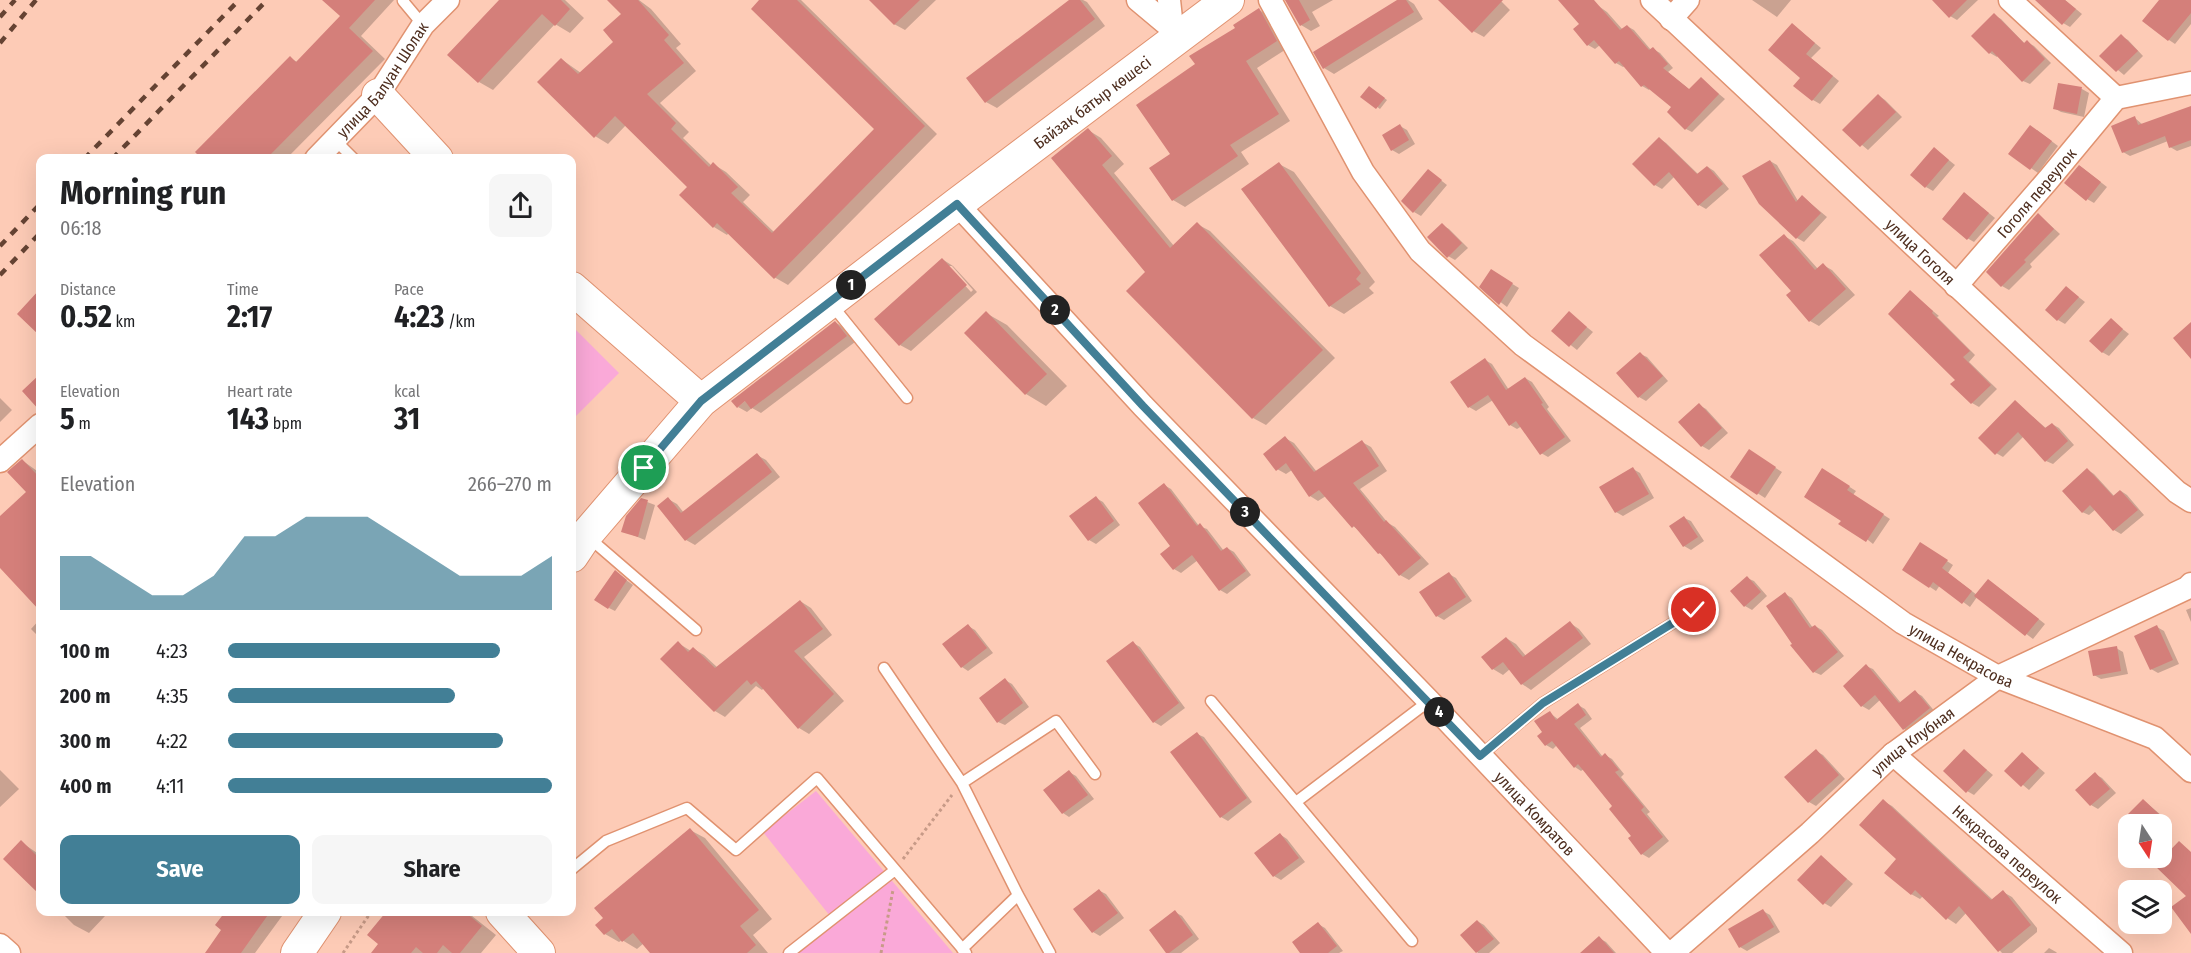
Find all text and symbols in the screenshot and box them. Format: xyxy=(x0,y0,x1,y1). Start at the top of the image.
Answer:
street label: улица Балуан Шолак xyxy=(333,18,433,142)
street label: Байзақ батыр көшесі xyxy=(1030,52,1155,153)
street label: Гоголя переулок xyxy=(1993,144,2081,242)
text: Morning run xyxy=(60,173,226,213)
button: share xyxy=(489,174,552,237)
street label: улица Гоголя xyxy=(1881,215,1959,289)
text: 06:18 xyxy=(60,216,102,240)
pin: 1 xyxy=(836,270,866,300)
text: 1 xyxy=(848,275,854,294)
text: Distance xyxy=(60,280,116,299)
text: Time xyxy=(227,280,259,299)
text: Pace xyxy=(394,280,424,299)
pin: 2 xyxy=(1040,295,1070,325)
text: 0.52 xyxy=(60,299,112,335)
text: 2:17 xyxy=(227,299,272,335)
text: 4:23 xyxy=(394,299,444,335)
text: 2 xyxy=(1051,300,1059,319)
text: km xyxy=(112,312,135,331)
text: /km xyxy=(444,312,475,331)
text: Elevation xyxy=(60,382,120,401)
text: Heart rate xyxy=(227,382,293,401)
text: kcal xyxy=(394,382,420,401)
text: 5 xyxy=(60,401,75,437)
text: 143 xyxy=(227,401,269,437)
text: 31 xyxy=(394,401,420,437)
text: m xyxy=(75,414,91,433)
text: bpm xyxy=(269,414,302,433)
pin xyxy=(618,442,669,493)
icon: arrive xyxy=(627,451,660,484)
text: Elevation xyxy=(60,472,135,496)
text: 266–270 m xyxy=(468,472,552,496)
pin: 3 xyxy=(1230,497,1260,527)
text: 3 xyxy=(1241,502,1249,521)
pin xyxy=(1668,584,1719,635)
icon: check xyxy=(1677,593,1710,626)
street label: улица Некрасова xyxy=(1906,620,2016,692)
text: 100 m xyxy=(60,639,110,663)
text: 4:23 xyxy=(156,639,188,663)
text: 200 m xyxy=(60,684,111,708)
text: 4:35 xyxy=(156,684,188,708)
pin: 4 xyxy=(1424,697,1454,727)
text: 4 xyxy=(1435,702,1443,721)
street label: улица Клубная xyxy=(1867,703,1958,780)
text: 300 m xyxy=(60,729,111,753)
text: 4:22 xyxy=(156,729,188,753)
street label: улица Комратов xyxy=(1490,768,1579,860)
text: 400 m xyxy=(60,774,112,798)
text: 4:11 xyxy=(156,774,184,798)
street label: Некрасова переулок xyxy=(1948,801,2066,908)
north arrow xyxy=(2118,814,2172,868)
map controls xyxy=(2118,814,2172,934)
button: Save xyxy=(60,835,300,904)
button: Share xyxy=(312,835,552,904)
button: layers xyxy=(2118,880,2172,934)

